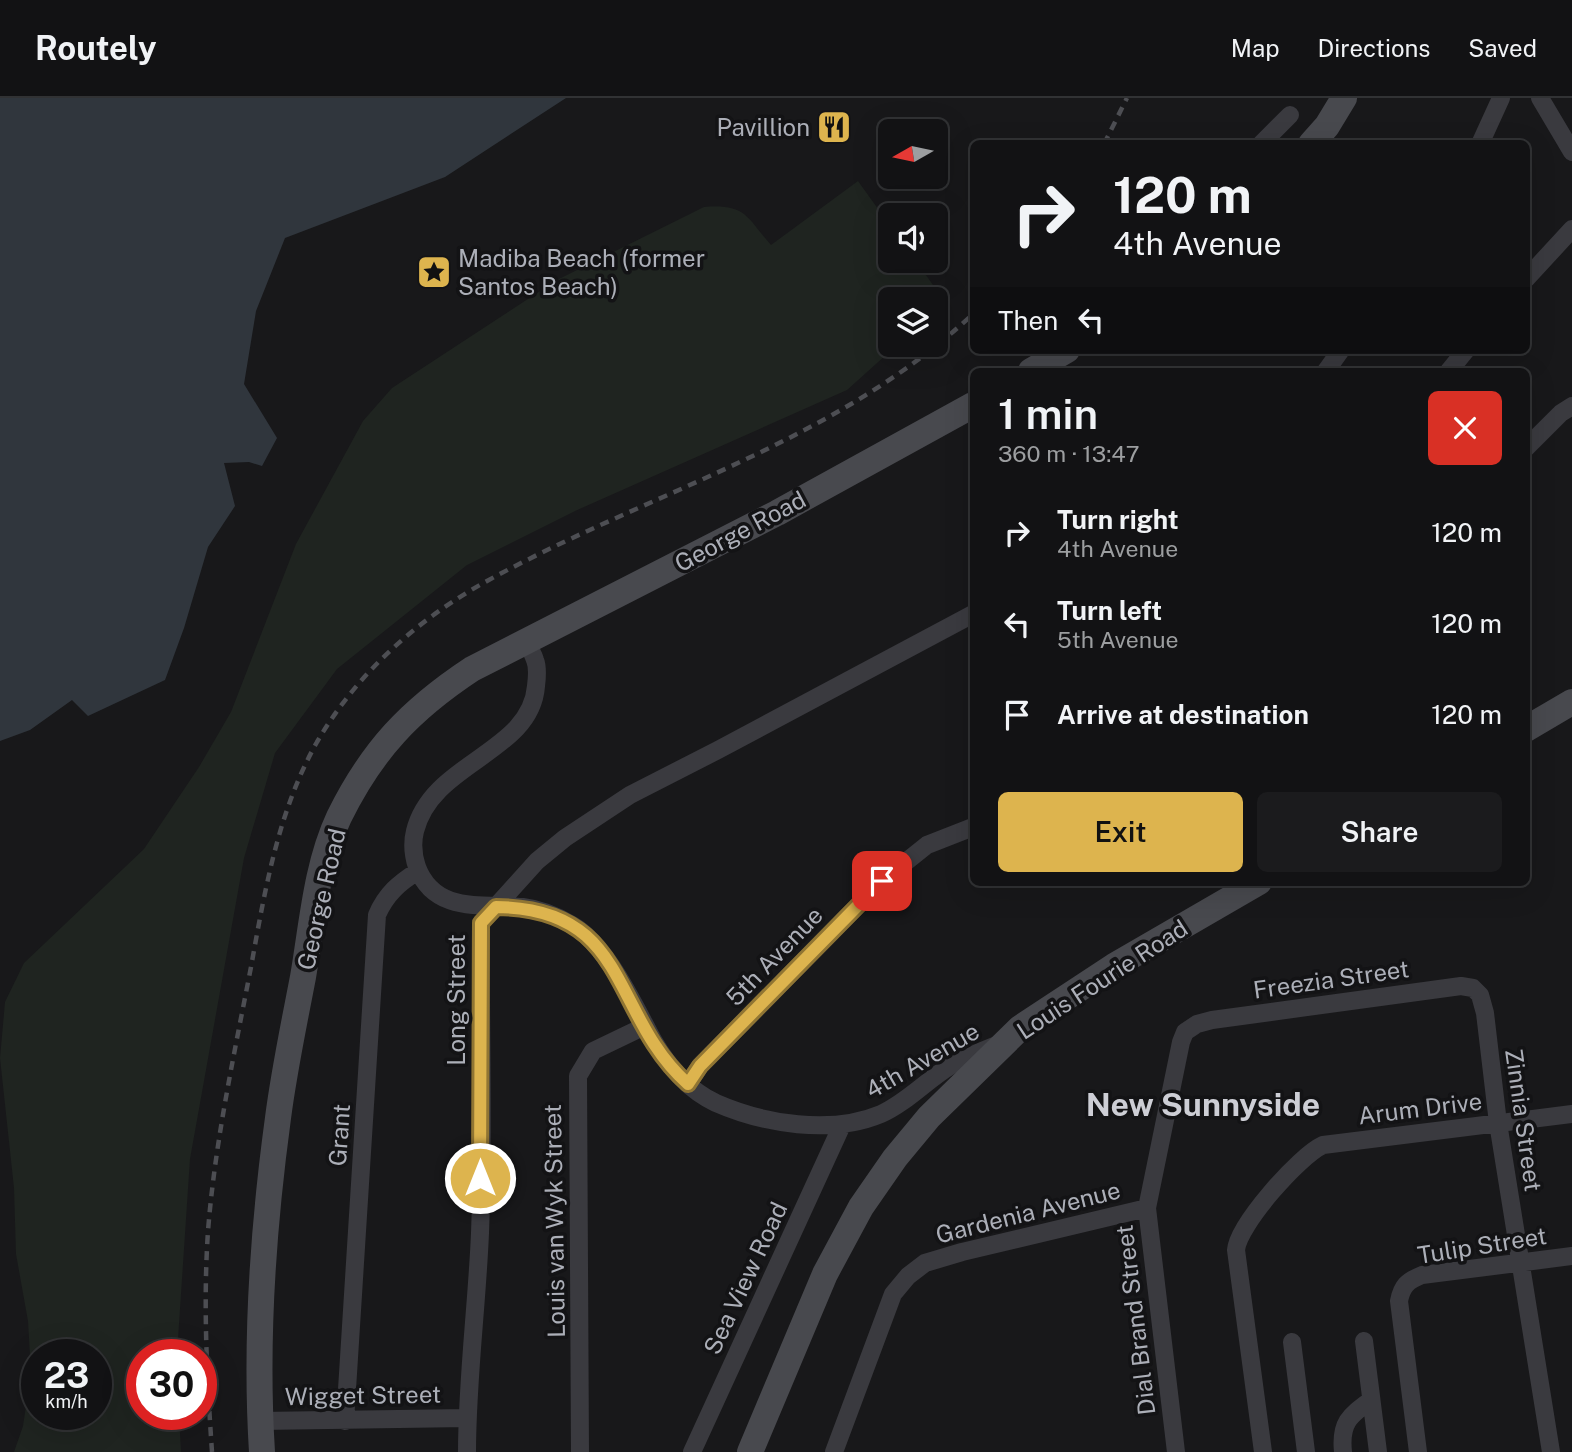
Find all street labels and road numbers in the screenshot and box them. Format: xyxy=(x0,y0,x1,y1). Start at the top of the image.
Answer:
street label: George Road xyxy=(670,485,810,577)
street label: George Road xyxy=(291,825,351,973)
street label: 5th Avenue xyxy=(720,901,828,1011)
street label: Louis Fourie Road xyxy=(1011,913,1193,1045)
street label: Long Street xyxy=(442,934,470,1066)
street label: Freezia Street xyxy=(1251,954,1411,1004)
street label: 4th Avenue xyxy=(860,1016,984,1104)
street label: Zinnia Street xyxy=(1500,1047,1548,1193)
street label: Arum Drive xyxy=(1356,1087,1484,1129)
street label: Grant xyxy=(323,1103,355,1167)
street label: Louis van Wyk Street xyxy=(538,1104,570,1338)
street label: Gardenia Avenue xyxy=(933,1176,1123,1248)
street label: Sea View Road xyxy=(697,1197,793,1359)
street label: Tulip Street xyxy=(1415,1221,1549,1269)
street label: Dial Brand Street xyxy=(1109,1223,1161,1417)
street label: Wigget Street xyxy=(285,1380,441,1410)

